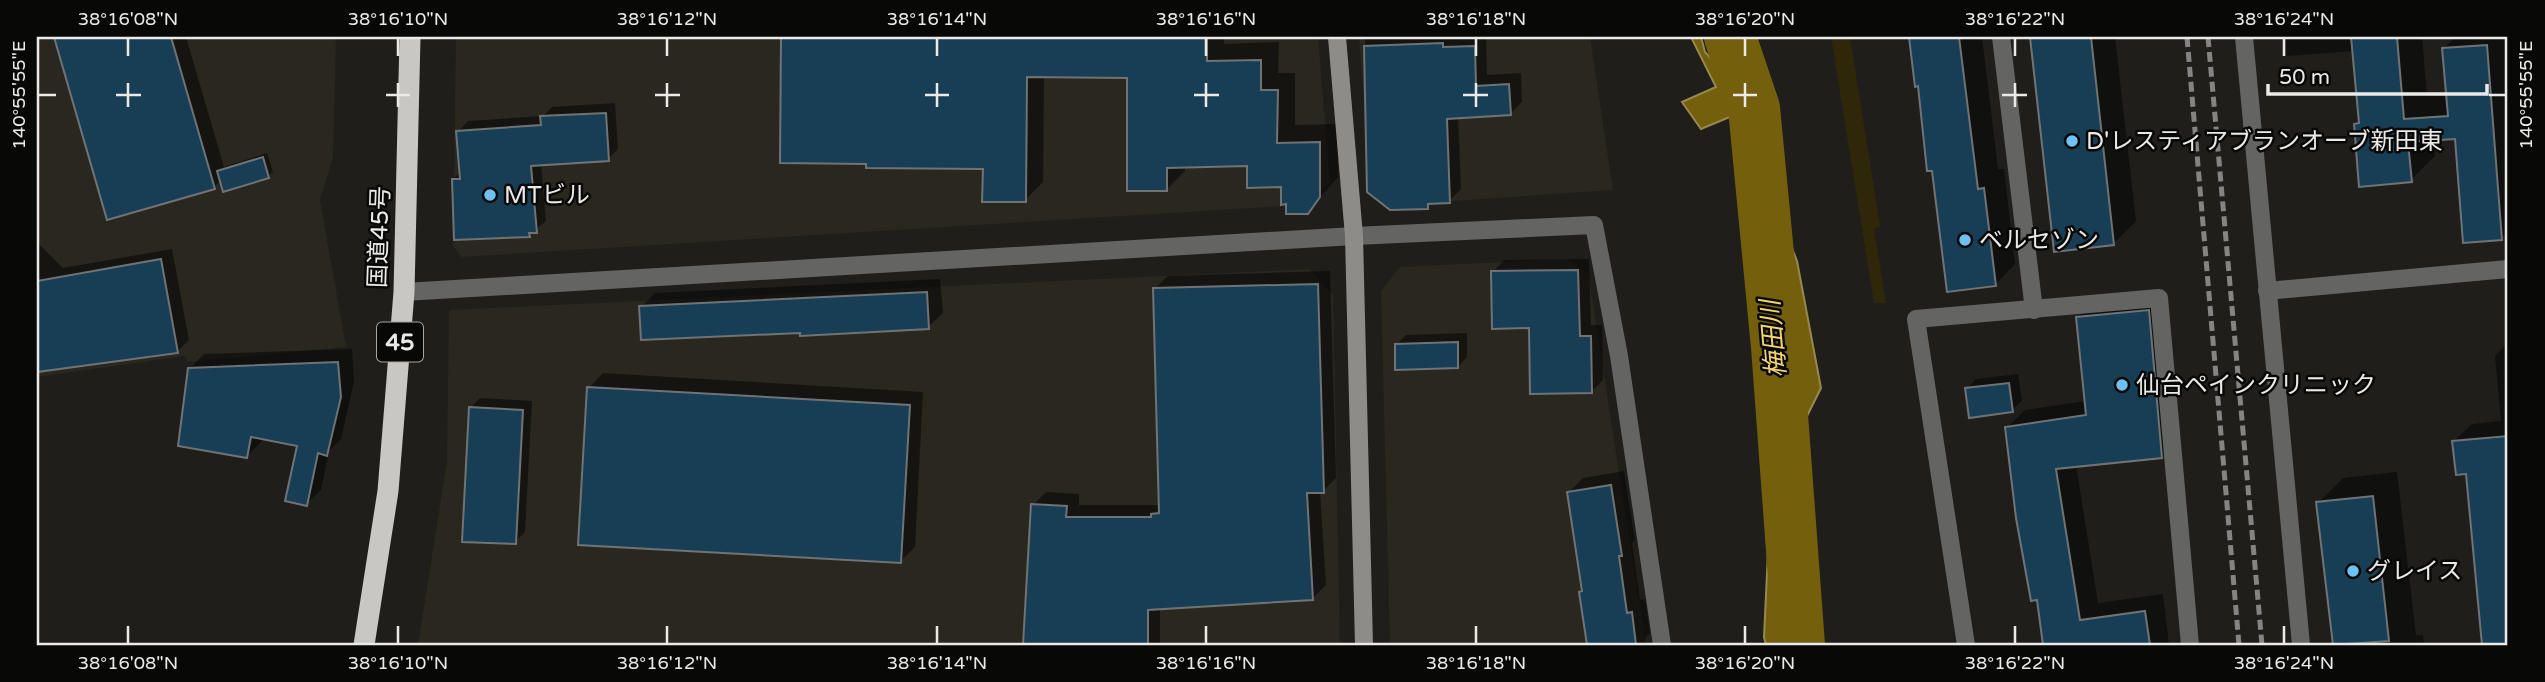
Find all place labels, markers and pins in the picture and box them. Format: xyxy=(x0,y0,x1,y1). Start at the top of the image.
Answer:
place label: D'レスティアブランオーブ新田東 xyxy=(2086,127,2442,156)
marker: D'レスティアブランオーブ新田東 xyxy=(2064,133,2080,149)
place label: MTビル xyxy=(504,181,590,210)
marker: MTビル xyxy=(482,187,498,203)
place label: ベルセゾン xyxy=(1979,226,2099,255)
marker: ベルセゾン xyxy=(1957,232,1973,248)
place label: 仙台ペインクリニック xyxy=(2136,371,2376,400)
marker: 仙台ペインクリニック xyxy=(2114,377,2130,393)
place label: グレイス xyxy=(2367,557,2462,586)
marker: グレイス xyxy=(2345,563,2361,579)

